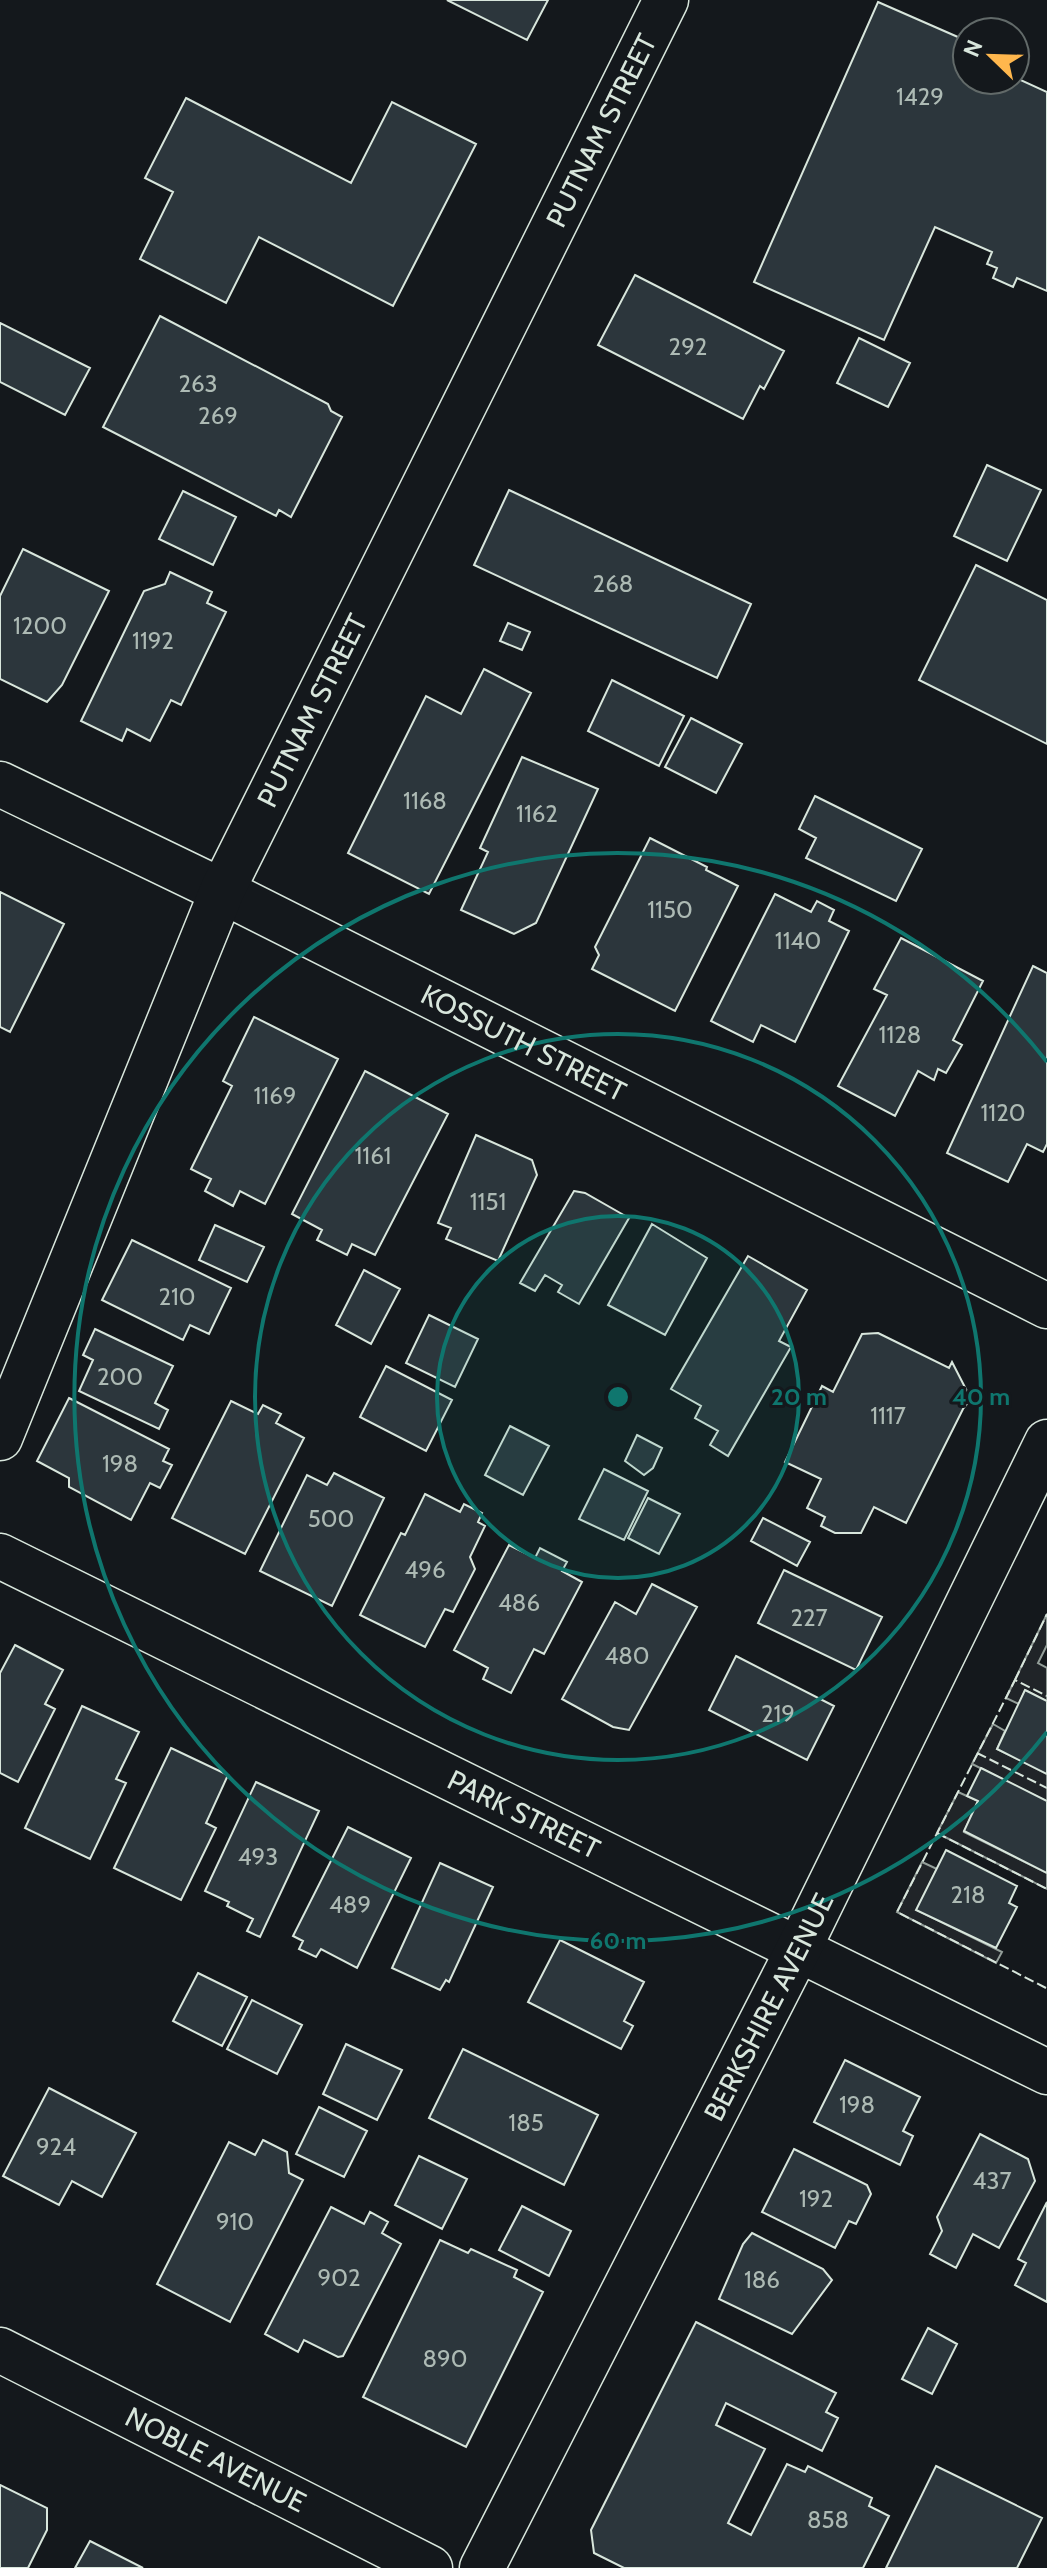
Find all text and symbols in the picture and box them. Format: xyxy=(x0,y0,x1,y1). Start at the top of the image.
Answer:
north arrow xyxy=(951,16,1031,96)
street label: PUTNAM STREET xyxy=(539,28,663,233)
text: N xyxy=(958,36,989,61)
house number: 1429 xyxy=(896,82,944,111)
house number: 292 xyxy=(669,332,707,361)
house number: 263 xyxy=(178,369,218,398)
house number: 269 xyxy=(198,401,238,430)
house number: 268 xyxy=(593,569,633,598)
street label: PUTNAM STREET xyxy=(250,608,374,813)
house number: 1200 xyxy=(13,611,67,640)
house number: 1192 xyxy=(132,626,174,655)
house number: 1168 xyxy=(403,786,447,815)
house number: 1162 xyxy=(516,799,558,828)
house number: 1150 xyxy=(647,895,693,924)
house number: 1140 xyxy=(775,926,821,955)
street label: KOSSUTH STREET xyxy=(415,977,632,1108)
house number: 1128 xyxy=(879,1020,921,1049)
house number: 1169 xyxy=(254,1081,296,1110)
house number: 1120 xyxy=(981,1098,1025,1127)
house number: 1161 xyxy=(355,1141,391,1170)
house number: 1151 xyxy=(470,1187,506,1216)
house number: 210 xyxy=(158,1282,196,1311)
house number: 200 xyxy=(97,1362,143,1391)
text: 20 m xyxy=(771,1382,827,1411)
text: 40 m xyxy=(952,1382,1010,1411)
centre of rings xyxy=(604,1383,632,1411)
house number: 1117 xyxy=(870,1401,906,1430)
house number: 198 xyxy=(102,1449,138,1478)
house number: 500 xyxy=(308,1504,354,1533)
house number: 496 xyxy=(404,1555,446,1584)
house number: 486 xyxy=(498,1588,540,1617)
house number: 227 xyxy=(790,1603,828,1632)
house number: 480 xyxy=(604,1641,650,1670)
house number: 219 xyxy=(761,1699,795,1728)
street label: PARK STREET xyxy=(442,1762,606,1866)
house number: 493 xyxy=(238,1842,278,1871)
house number: 218 xyxy=(951,1880,985,1909)
street label: BERKSHIRE AVENUE xyxy=(697,1887,840,2126)
house number: 489 xyxy=(329,1890,371,1919)
text: 60 m xyxy=(590,1926,646,1955)
house number: 198 xyxy=(839,2090,875,2119)
house number: 185 xyxy=(508,2108,544,2137)
house number: 924 xyxy=(36,2132,76,2161)
house number: 437 xyxy=(973,2166,1011,2195)
house number: 192 xyxy=(799,2184,833,2213)
house number: 910 xyxy=(216,2207,254,2236)
house number: 902 xyxy=(318,2263,360,2292)
house number: 186 xyxy=(744,2265,780,2294)
house number: 890 xyxy=(423,2344,467,2373)
street label: NOBLE AVENUE xyxy=(120,2400,312,2519)
house number: 858 xyxy=(807,2505,849,2534)

